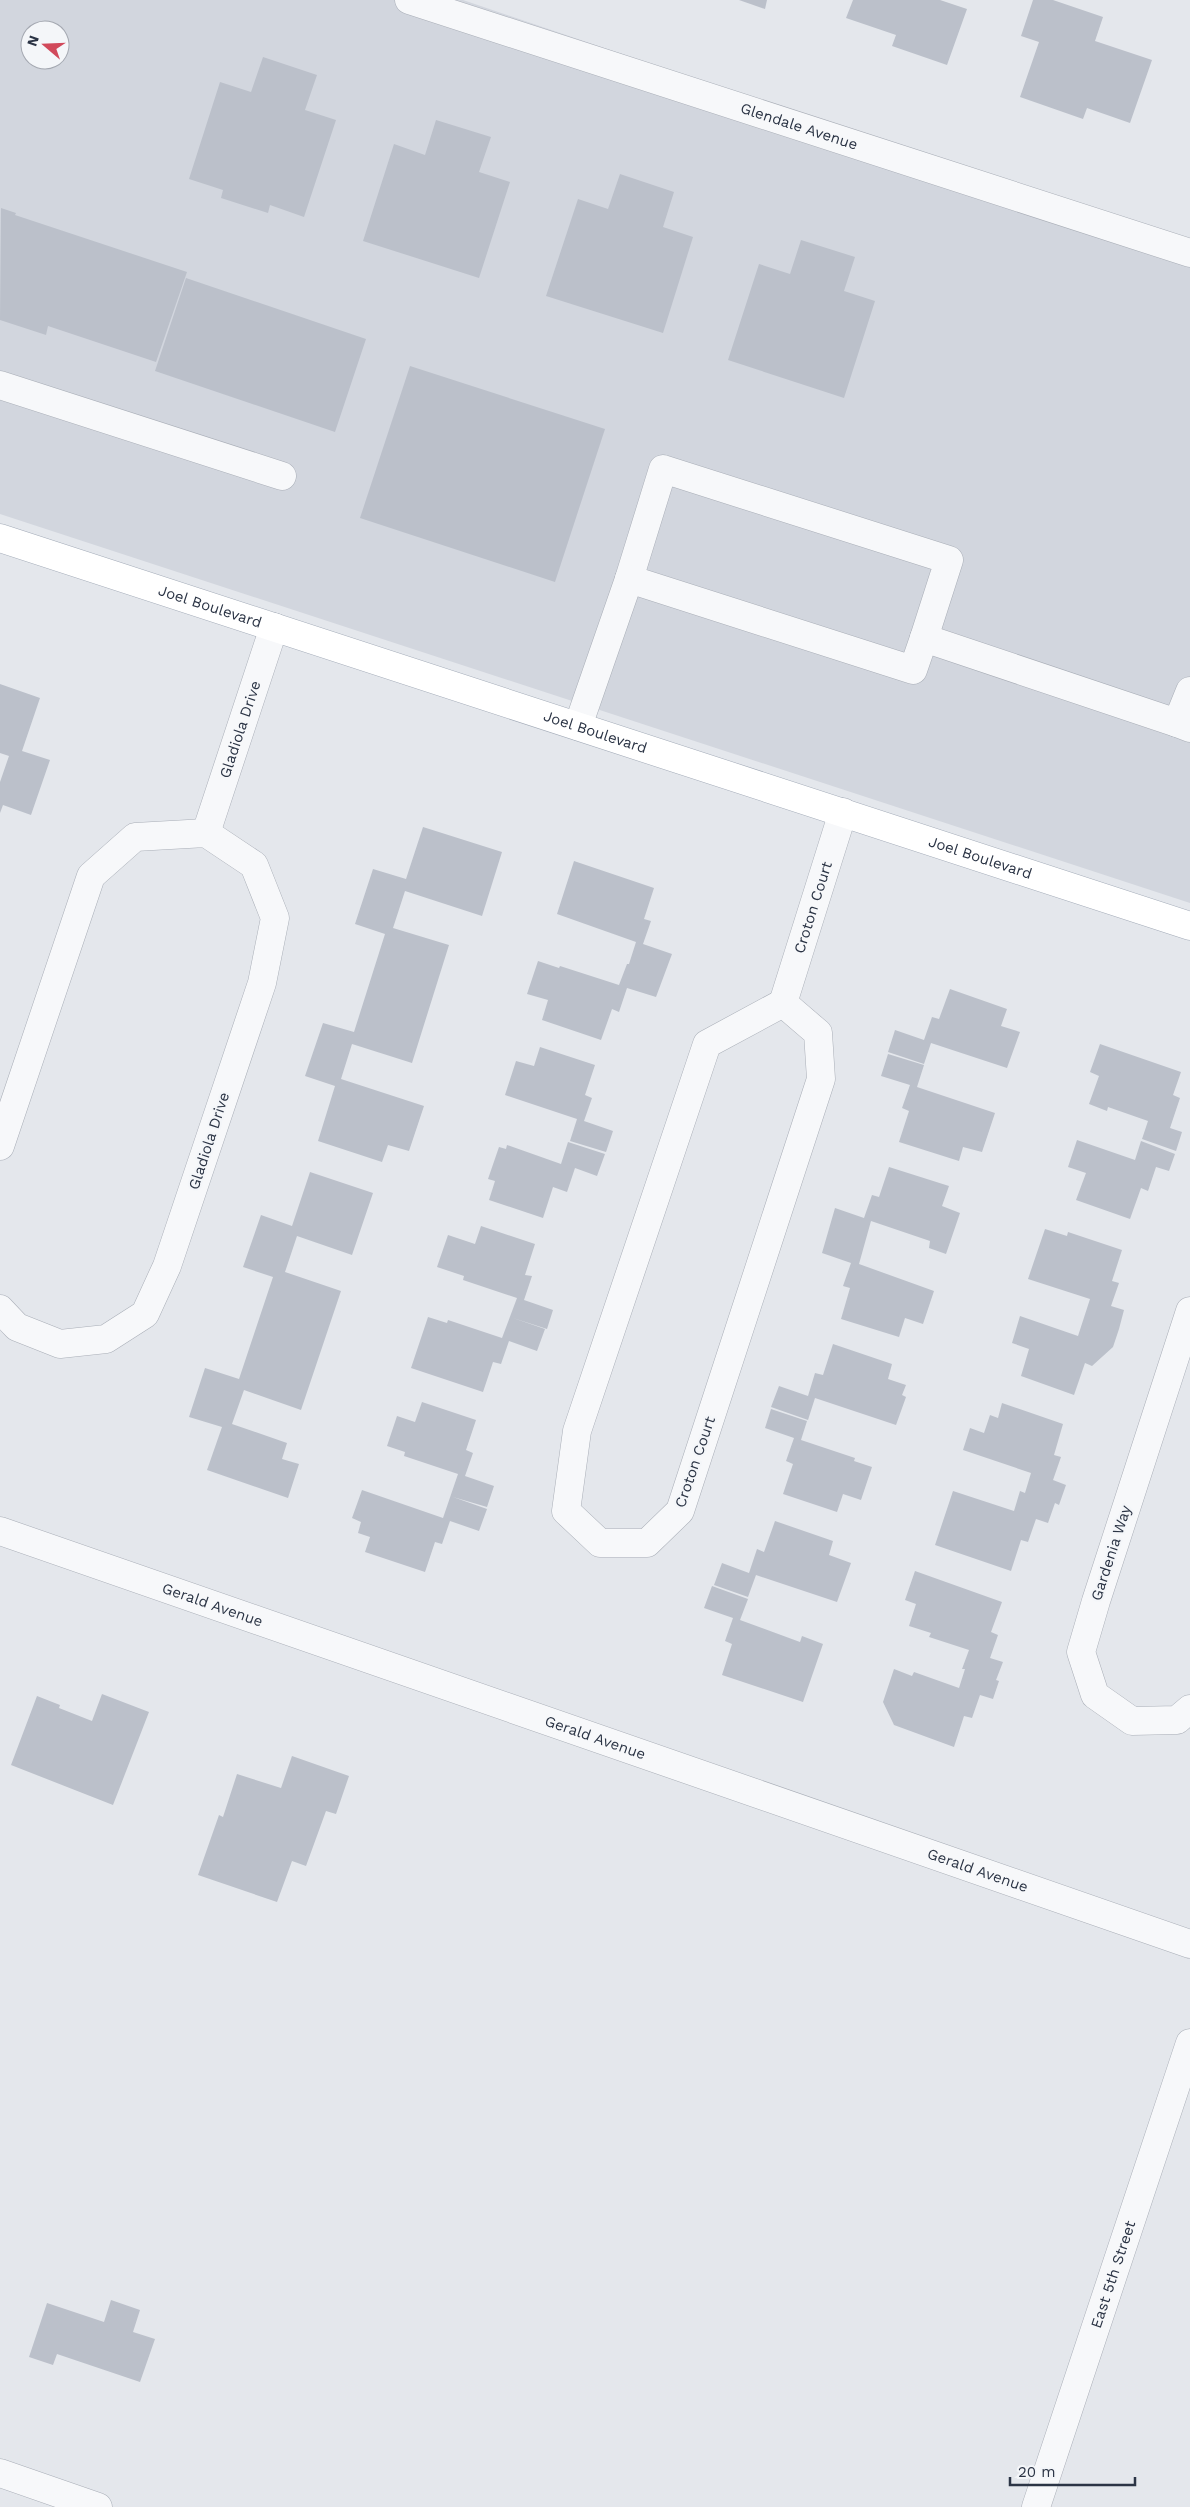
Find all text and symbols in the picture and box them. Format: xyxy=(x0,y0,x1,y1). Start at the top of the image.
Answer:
north arrow xyxy=(20,20,70,70)
text: N xyxy=(23,33,42,48)
street label: Glendale Avenue xyxy=(738,99,860,154)
street label: Joel Boulevard xyxy=(156,581,264,632)
street label: Gladiola Drive xyxy=(216,678,265,781)
street label: Joel Boulevard xyxy=(541,707,649,757)
street label: Joel Boulevard xyxy=(926,832,1034,883)
street label: Croton Court xyxy=(790,859,836,956)
street label: Gladiola Drive xyxy=(185,1090,233,1192)
street label: Croton Court xyxy=(671,1413,719,1510)
street label: Gardenia Way xyxy=(1087,1503,1135,1603)
street label: Gerald Avenue xyxy=(160,1579,265,1631)
street label: Gerald Avenue xyxy=(542,1712,648,1763)
street label: Gerald Avenue xyxy=(925,1845,1031,1896)
street label: East 5th Street xyxy=(1087,2218,1140,2330)
scale bar xyxy=(1010,2454,1135,2486)
text: 20 m xyxy=(1018,2463,1056,2481)

